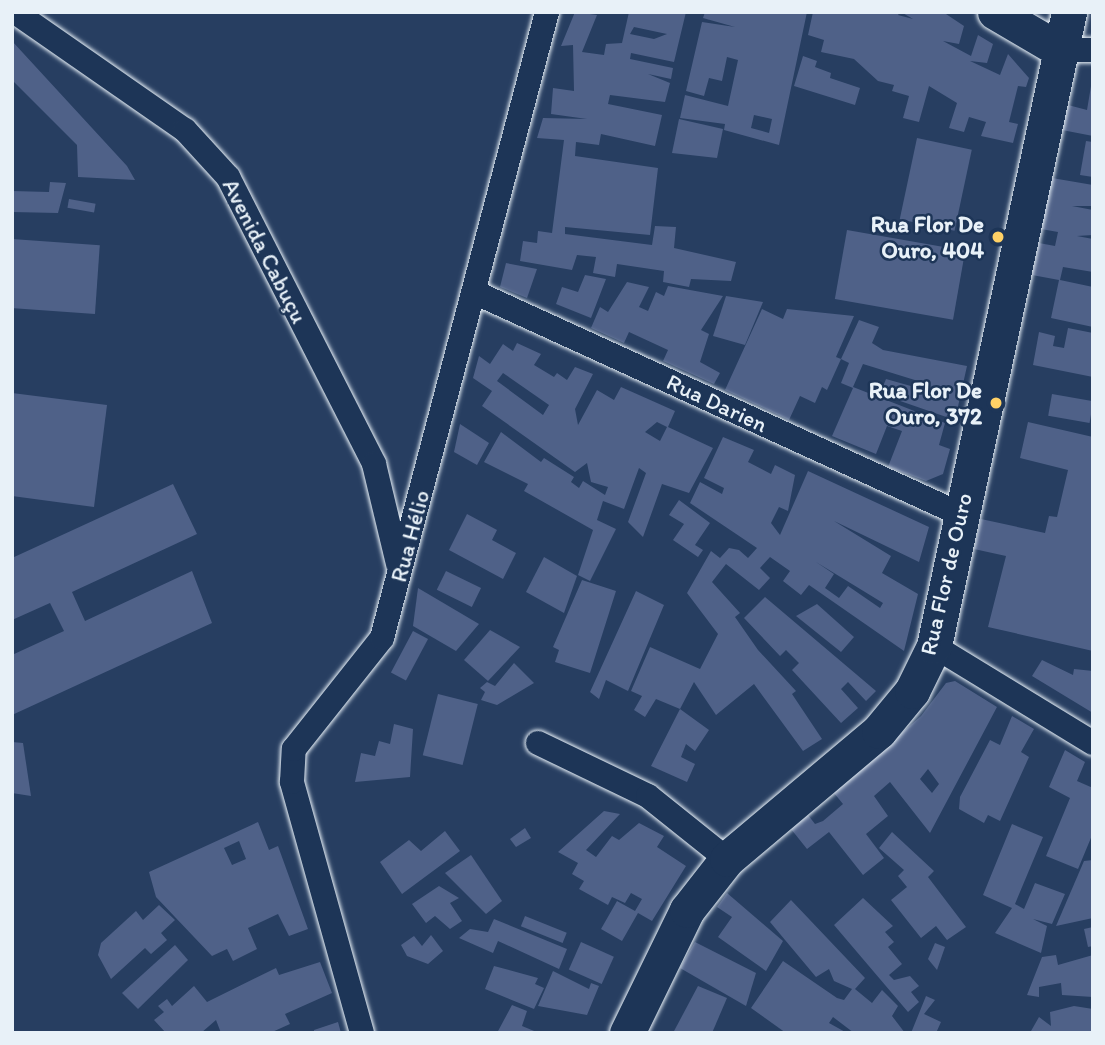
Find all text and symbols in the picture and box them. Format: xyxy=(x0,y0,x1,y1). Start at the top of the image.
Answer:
street label: Avenida Cabuçu xyxy=(217,174,313,328)
place label: Rua Flor De Ouro, 404 xyxy=(871,210,984,264)
marker: Rua Flor De Ouro, 404 xyxy=(990,229,1006,245)
street label: Rua Darien xyxy=(662,368,772,438)
place label: Rua Flor De Ouro, 372 xyxy=(869,376,982,430)
marker: Rua Flor De Ouro, 372 xyxy=(988,395,1004,411)
street label: Rua Hélio xyxy=(384,487,436,585)
street label: Rua Flor de Ouro xyxy=(914,490,978,658)

